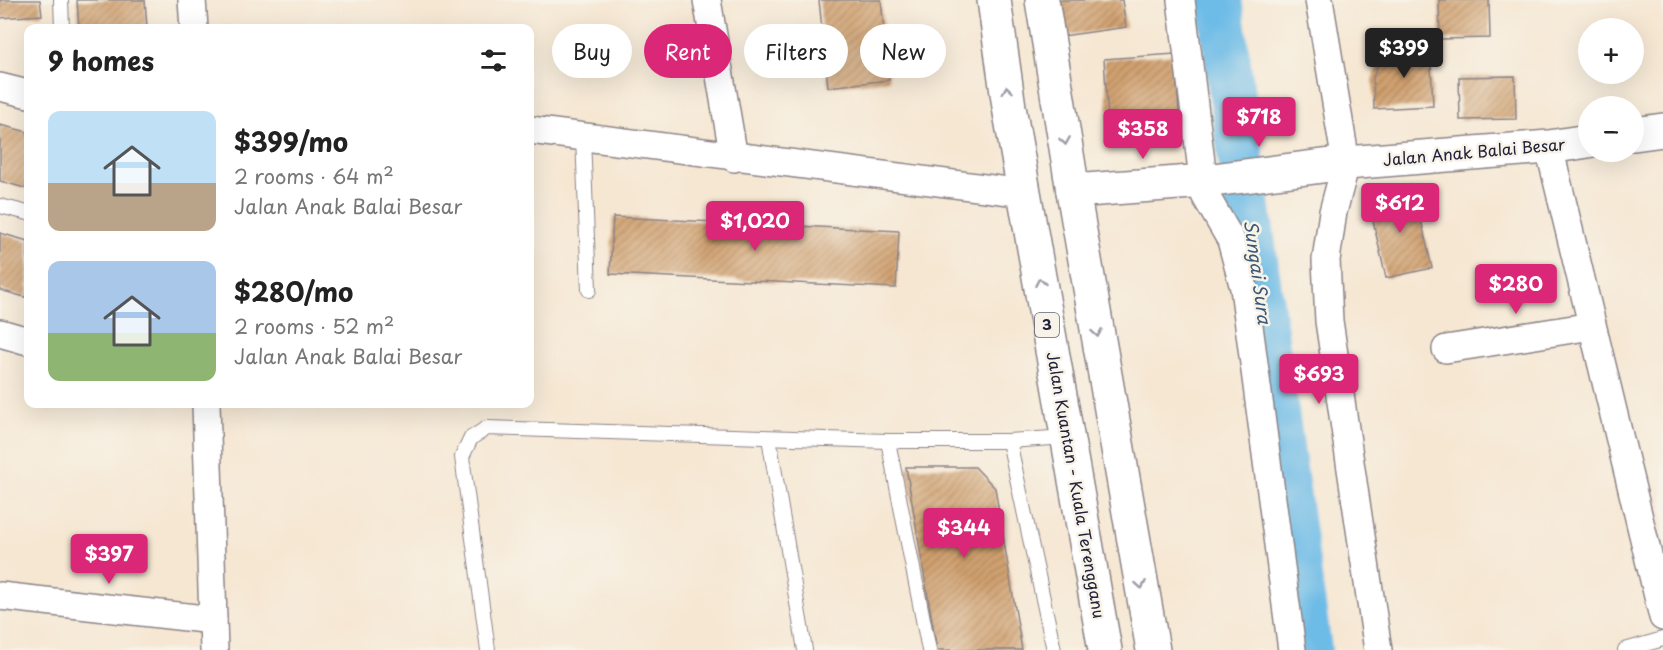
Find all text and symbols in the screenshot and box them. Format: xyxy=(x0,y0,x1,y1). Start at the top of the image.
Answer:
map controls xyxy=(1578,18,1644,162)
button: + xyxy=(1578,18,1644,84)
chip: Buy xyxy=(552,24,632,78)
chip: Rent xyxy=(644,24,732,78)
chip: Filters xyxy=(744,24,848,78)
chip: New xyxy=(860,24,946,78)
pin: $399 xyxy=(1368,28,1440,79)
text: $399 xyxy=(1379,32,1429,62)
text: 9 homes xyxy=(48,41,154,80)
icon: filters xyxy=(477,44,510,77)
one-way arrow xyxy=(1001,86,1013,95)
button: − xyxy=(1578,96,1644,162)
pin: $718 xyxy=(1223,97,1295,148)
text: $718 xyxy=(1237,101,1281,131)
pin: $358 xyxy=(1107,109,1179,160)
text: $358 xyxy=(1117,113,1169,143)
text: $399/mo xyxy=(234,122,348,161)
street label: Jalan Anak Balai Besar xyxy=(1382,131,1567,171)
icon: home xyxy=(96,135,168,207)
one-way arrow xyxy=(1058,136,1070,145)
text: 2 rooms · 64 m² xyxy=(234,161,394,191)
pin: $612 xyxy=(1364,183,1436,234)
text: $612 xyxy=(1375,187,1425,217)
text: Jalan Anak Balai Besar xyxy=(234,191,462,221)
pin: $1,020 xyxy=(706,201,804,252)
text: $1,020 xyxy=(720,205,790,235)
water label: Sungai Sura xyxy=(1238,218,1279,327)
pin: $280 xyxy=(1480,264,1552,315)
text: $280 xyxy=(1489,268,1543,298)
text: $280/mo xyxy=(234,272,353,311)
one-way arrow xyxy=(1034,278,1047,288)
icon: home xyxy=(96,285,168,357)
text: 2 rooms · 52 m² xyxy=(234,311,394,341)
road number: 3 xyxy=(1035,313,1059,337)
one-way arrow xyxy=(1091,328,1103,338)
text: Jalan Anak Balai Besar xyxy=(234,341,462,371)
street label: Jalan Kuantan - Kuala Terengganu xyxy=(1042,350,1112,620)
pin: $693 xyxy=(1283,354,1355,405)
text: $693 xyxy=(1293,358,1345,388)
pin: $344 xyxy=(928,508,1000,559)
text: $344 xyxy=(937,512,991,542)
pin: $397 xyxy=(73,534,145,585)
text: $397 xyxy=(85,538,133,568)
one-way arrow xyxy=(1135,580,1147,589)

